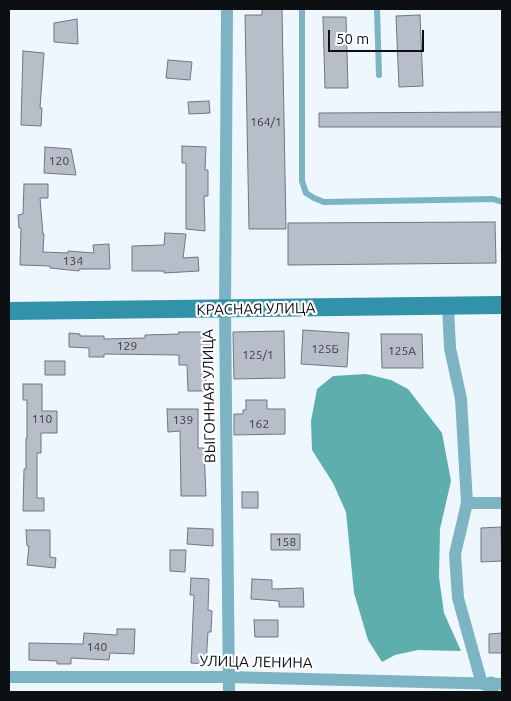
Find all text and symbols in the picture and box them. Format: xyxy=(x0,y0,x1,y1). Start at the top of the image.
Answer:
scale bar xyxy=(331,20,427,52)
text: 50 m xyxy=(336,30,369,47)
house number: 164/1 xyxy=(250,115,282,129)
house number: 120 xyxy=(49,154,69,168)
house number: 134 xyxy=(63,254,83,268)
street label: КРАСНАЯ УЛИЦА xyxy=(196,299,316,319)
street label: ВЫГОННАЯ УЛИЦА xyxy=(199,329,219,463)
house number: 129 xyxy=(117,339,137,353)
house number: 125Б xyxy=(311,342,339,356)
house number: 125А xyxy=(388,344,416,358)
house number: 125/1 xyxy=(242,348,274,362)
house number: 110 xyxy=(32,412,52,426)
house number: 139 xyxy=(173,413,193,427)
house number: 162 xyxy=(249,417,269,431)
house number: 158 xyxy=(276,535,296,549)
house number: 140 xyxy=(87,640,107,654)
street label: УЛИЦА ЛЕНИНА xyxy=(199,652,313,672)

